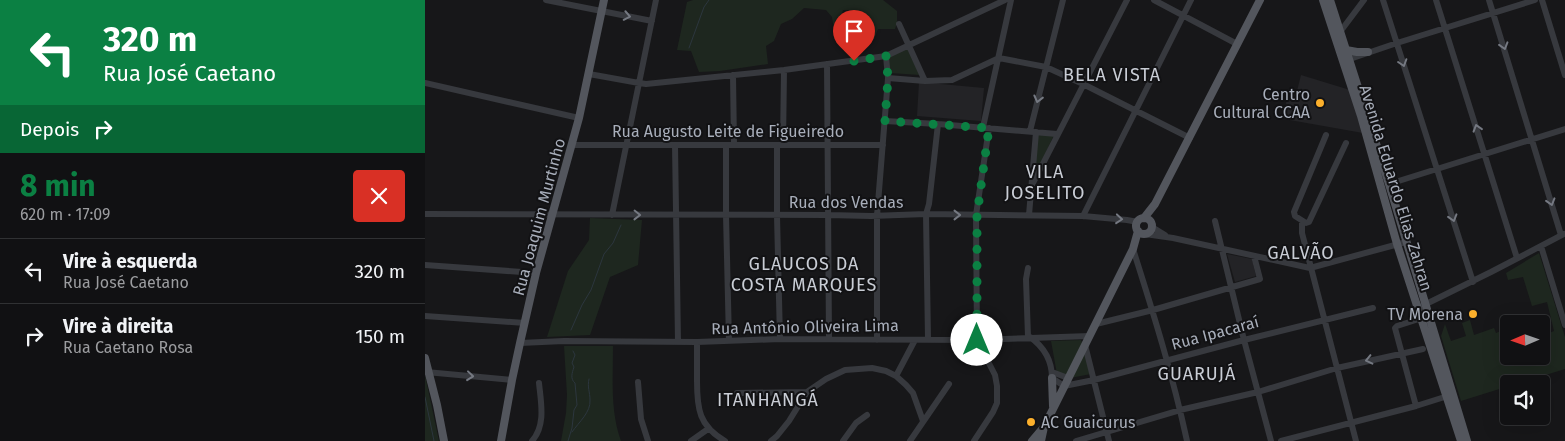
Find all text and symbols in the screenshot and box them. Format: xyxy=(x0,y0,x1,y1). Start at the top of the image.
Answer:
pin xyxy=(833,10,875,61)
one-way arrow xyxy=(622,11,631,21)
icon: arrive xyxy=(840,17,868,45)
text: 320 m xyxy=(103,18,197,60)
icon: left xyxy=(20,20,85,85)
one-way arrow xyxy=(1498,42,1508,50)
one-way arrow xyxy=(1398,59,1408,67)
text: Rua José Caetano xyxy=(103,60,276,87)
district label: BELA VISTA xyxy=(1063,64,1161,86)
street label: Avenida Eduardo Elias Zahran xyxy=(1356,83,1436,293)
place label: Centro Cultural CCAA xyxy=(1213,85,1311,122)
one-way arrow xyxy=(1033,94,1044,103)
marker: Centro Cultural CCAA xyxy=(1314,97,1326,109)
icon: right xyxy=(89,115,117,143)
text: Depois xyxy=(20,118,79,141)
street label: Rua Augusto Leite de Figueiredo xyxy=(612,122,844,141)
one-way arrow xyxy=(1472,124,1482,133)
street label: Rua Joaquim Murtinho xyxy=(509,136,569,298)
district label: VILA JOSELITO xyxy=(1005,161,1085,204)
text: 8 min xyxy=(20,168,96,204)
button: close xyxy=(353,170,405,222)
street label: Rua dos Vendas xyxy=(789,193,903,212)
one-way arrow xyxy=(1546,197,1556,206)
text: 620 m · 17:09 xyxy=(20,205,111,224)
one-way arrow xyxy=(634,210,641,220)
one-way arrow xyxy=(954,210,961,220)
one-way arrow xyxy=(1116,213,1124,224)
one-way arrow xyxy=(1447,213,1457,222)
district label: GALVÃO xyxy=(1267,241,1335,264)
text: Vire à esquerda xyxy=(63,250,197,273)
district label: GLAUCOS DA COSTA MARQUES xyxy=(731,253,877,296)
icon: left xyxy=(20,257,48,285)
text: 320 m xyxy=(354,260,405,283)
text: Rua José Caetano xyxy=(63,273,189,292)
place label: TV Morena xyxy=(1387,305,1463,324)
marker: TV Morena xyxy=(1467,308,1479,320)
street label: Rua Ipacaraí xyxy=(1169,312,1261,354)
position arrow xyxy=(950,313,1002,365)
text: Vire à direita xyxy=(63,315,173,338)
north arrow xyxy=(1500,315,1550,365)
map controls xyxy=(1500,315,1550,425)
street label: Rua Antônio Oliveira Lima xyxy=(711,316,899,338)
icon: right xyxy=(20,322,48,350)
text: 150 m xyxy=(355,325,405,348)
text: Rua Caetano Rosa xyxy=(63,338,193,357)
one-way arrow xyxy=(1365,354,1374,365)
district label: GUARUJÁ xyxy=(1158,362,1236,385)
one-way arrow xyxy=(466,370,474,381)
button: sound xyxy=(1500,375,1550,425)
district label: ITANHANGÁ xyxy=(717,388,819,411)
place label: AC Guaicurus xyxy=(1041,413,1136,432)
marker: AC Guaicurus xyxy=(1025,416,1037,428)

